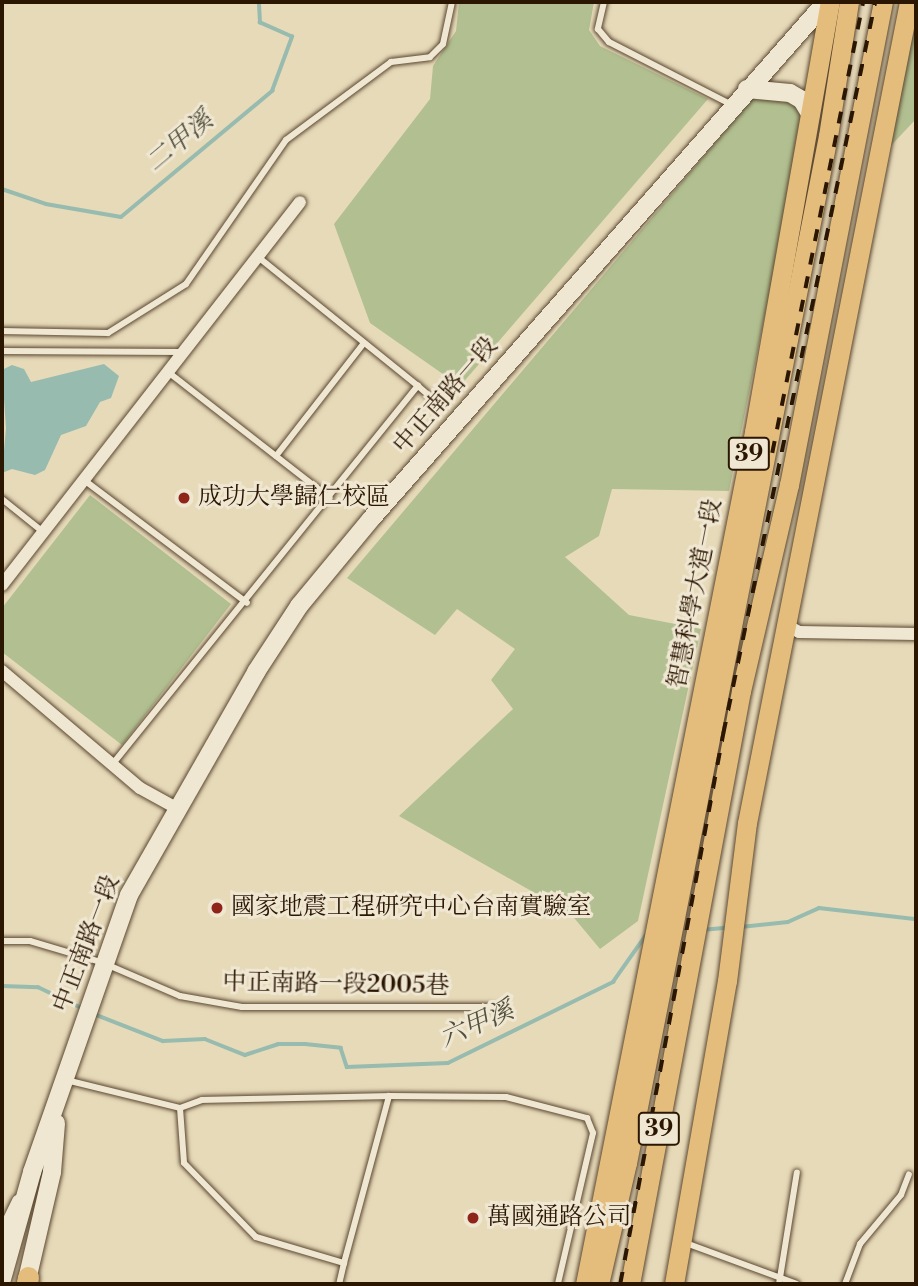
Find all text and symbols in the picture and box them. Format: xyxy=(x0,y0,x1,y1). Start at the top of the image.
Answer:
water label: 二甲溪 xyxy=(140,105,220,179)
street label: 中正南路一段 xyxy=(388,332,504,460)
road number: 39 xyxy=(726,435,772,474)
place label: 成功大學歸仁校區 xyxy=(198,484,390,512)
marker: 成功大學歸仁校區 xyxy=(176,490,192,506)
street label: 智慧科學大道一段 xyxy=(664,497,728,691)
street label: 中正南路一段 xyxy=(48,872,126,1016)
place label: 國家地震工程研究中心台南實驗室 xyxy=(231,894,591,922)
marker: 國家地震工程研究中心台南實驗室 xyxy=(209,900,225,916)
street label: 中正南路一段2005巷 xyxy=(222,969,450,1001)
water label: 六甲溪 xyxy=(435,995,519,1055)
road number: 39 xyxy=(636,1110,682,1148)
place label: 萬國通路公司 xyxy=(487,1204,631,1232)
marker: 萬國通路公司 xyxy=(465,1210,481,1226)

